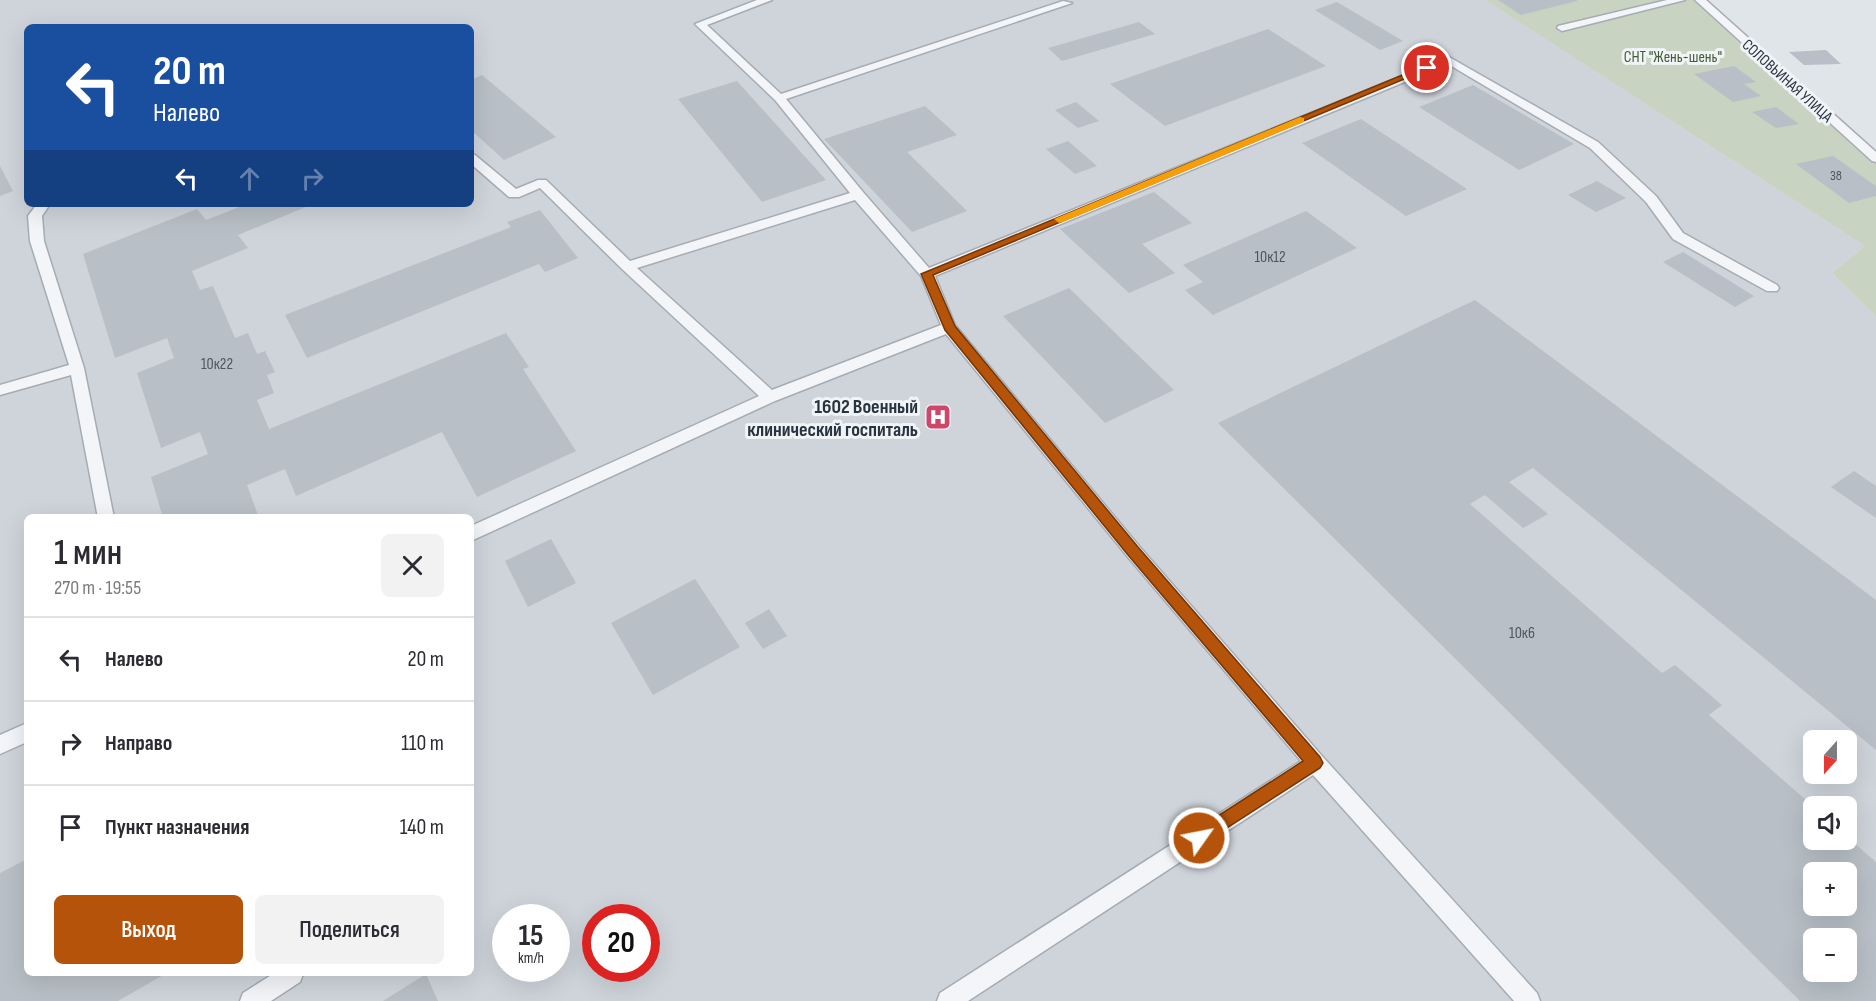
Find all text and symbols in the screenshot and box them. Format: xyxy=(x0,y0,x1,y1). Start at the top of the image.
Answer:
street label: СОЛОВЬИНАЯ УЛИЦА xyxy=(1738,36,1836,127)
pin xyxy=(1401,42,1452,93)
text: 20 m xyxy=(153,46,226,97)
icon: left xyxy=(54,48,132,126)
park label: СНТ "Жень-шень" xyxy=(1624,48,1722,67)
icon: arrive xyxy=(1410,51,1443,84)
text: Налево xyxy=(153,97,220,129)
icon: left xyxy=(170,162,203,195)
icon: ahead xyxy=(233,162,266,195)
icon: right xyxy=(296,162,329,195)
house number: 38 xyxy=(1830,167,1842,184)
house number: 10к12 xyxy=(1254,248,1286,267)
house number: 10к22 xyxy=(201,355,233,374)
place label: 1602 Военный клинический госпиталь xyxy=(747,395,918,442)
hospital icon: 1602 Военный клинический госпиталь xyxy=(923,402,953,432)
text: 1 мин xyxy=(54,532,122,575)
button: close xyxy=(381,534,444,597)
text: 270 m · 19:55 xyxy=(54,576,141,600)
house number: 10к6 xyxy=(1509,624,1535,643)
icon: left xyxy=(54,643,87,676)
text: Налево xyxy=(105,646,163,673)
text: 20 m xyxy=(408,646,444,673)
icon: right xyxy=(54,727,87,760)
text: Направо xyxy=(105,730,172,757)
text: 110 m xyxy=(401,730,444,757)
north arrow xyxy=(1803,730,1857,784)
map controls xyxy=(1803,730,1857,982)
button: sound xyxy=(1803,796,1857,850)
position arrow xyxy=(1167,806,1231,870)
icon: arrive xyxy=(54,811,87,844)
text: Пункт назначения xyxy=(105,814,249,841)
text: 140 m xyxy=(400,814,444,841)
button: + xyxy=(1803,862,1857,916)
button: Выход xyxy=(54,895,243,964)
button: Поделиться xyxy=(255,895,444,964)
speed limit sign: 20 xyxy=(582,904,660,982)
text: 15 xyxy=(519,918,544,954)
button: − xyxy=(1803,928,1857,982)
text: km/h xyxy=(518,949,544,968)

